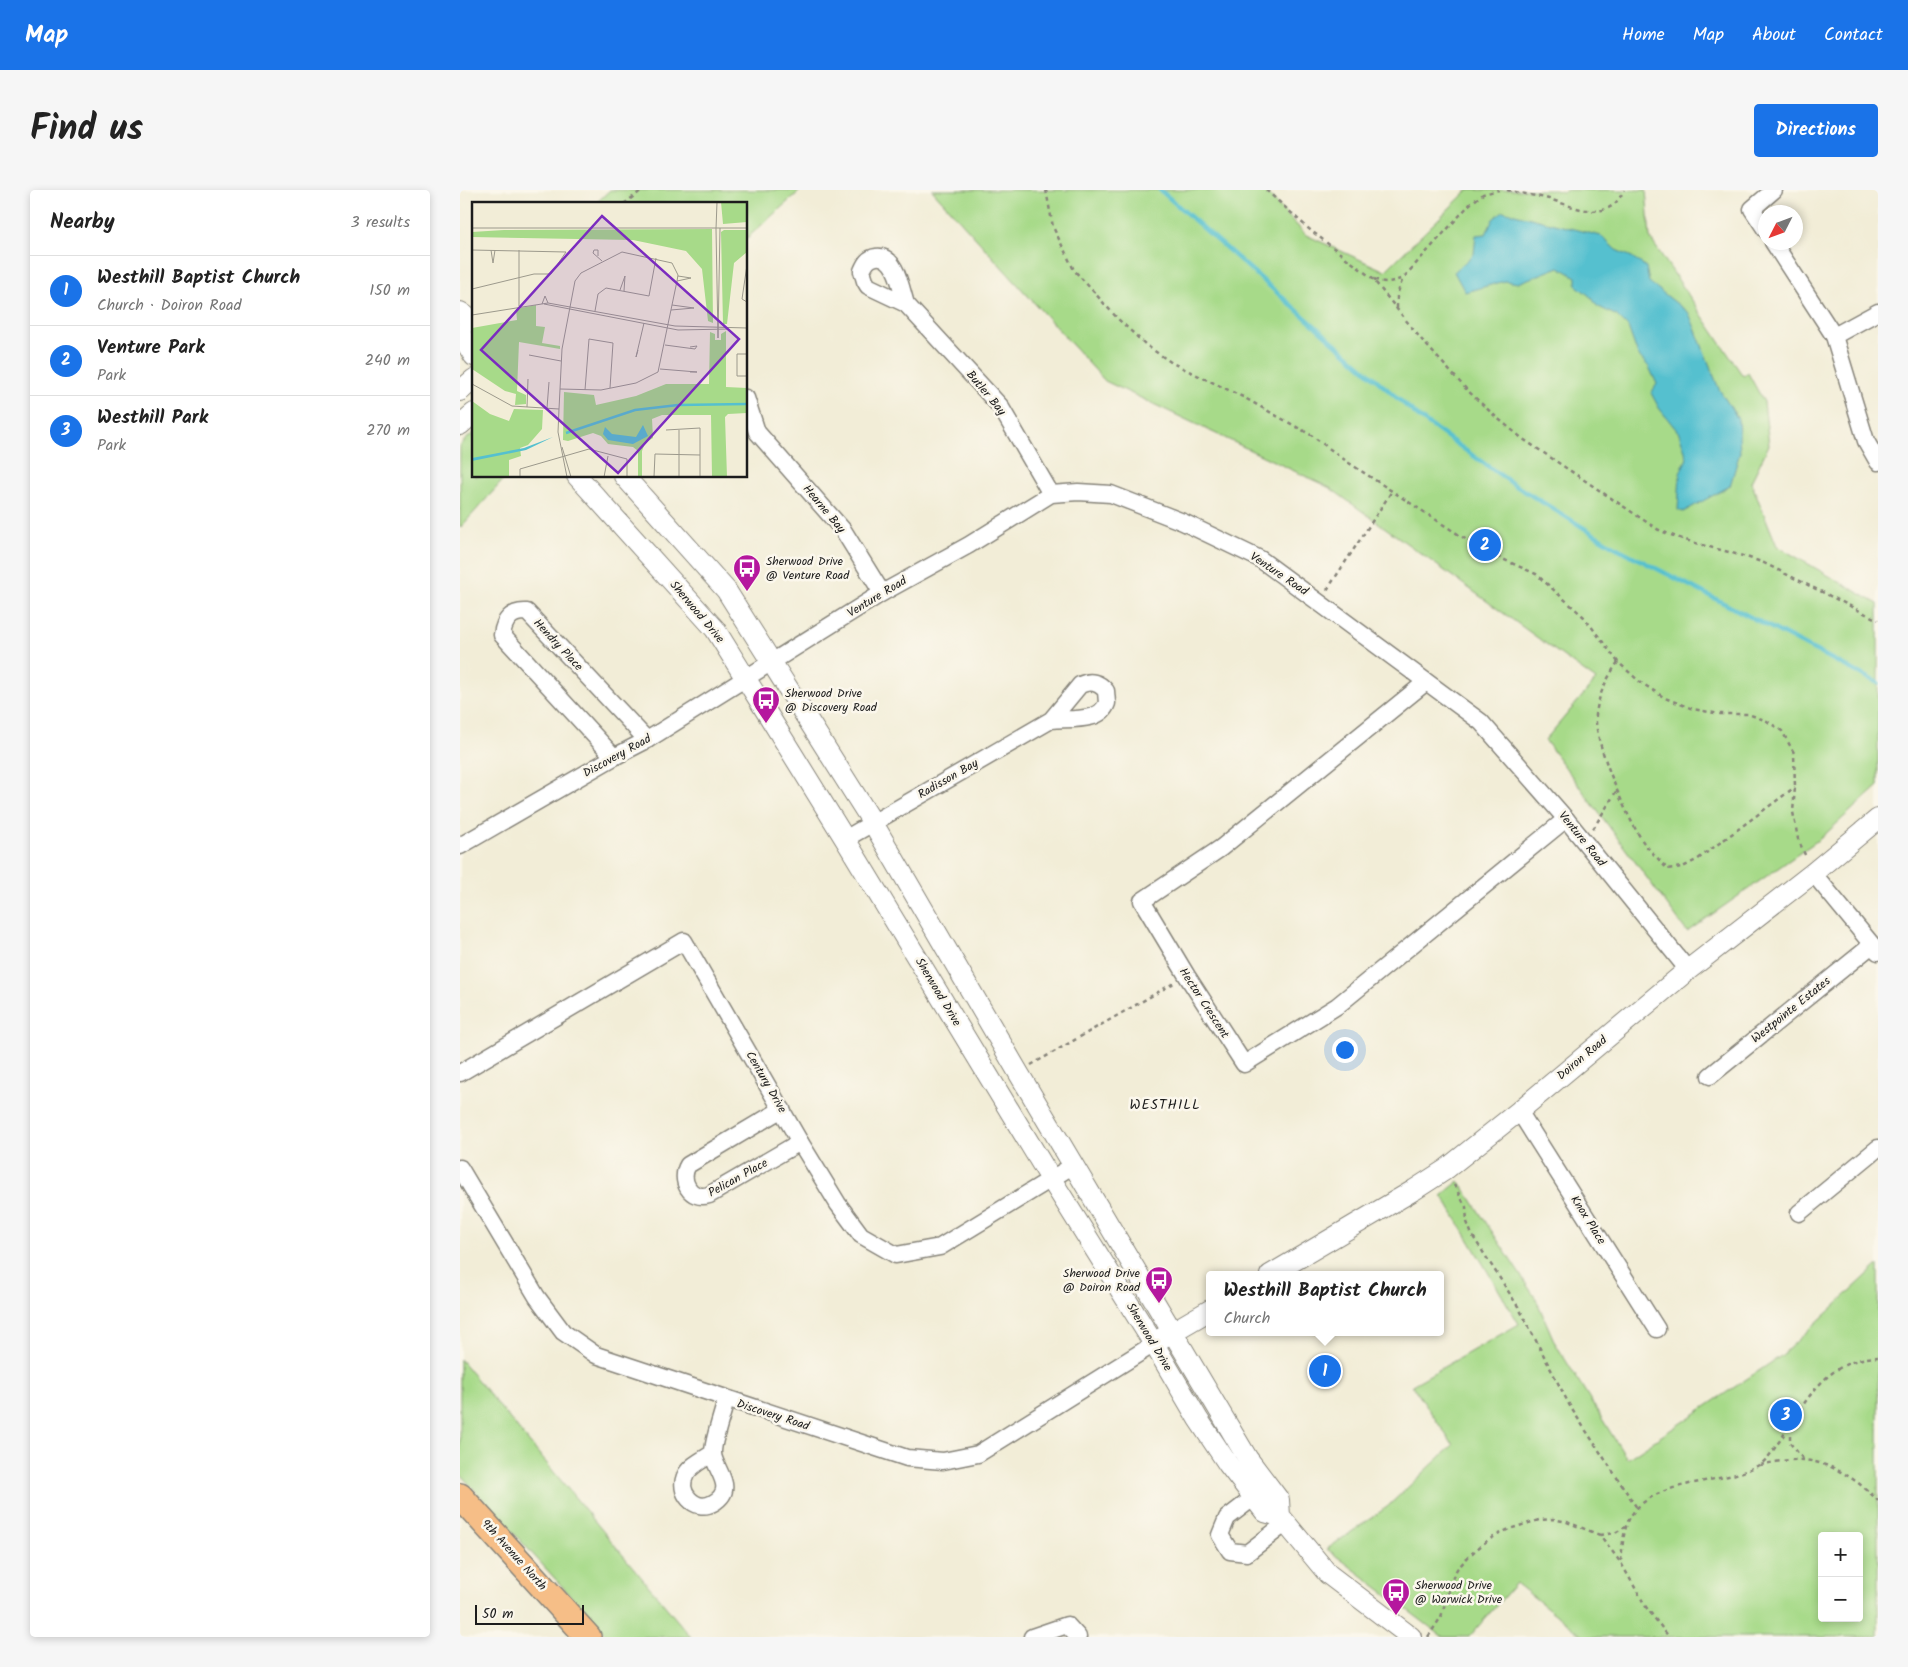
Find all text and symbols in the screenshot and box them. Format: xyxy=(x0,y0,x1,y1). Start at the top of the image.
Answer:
text: Map xyxy=(25,16,68,55)
text: Home xyxy=(1622,21,1665,50)
text: Map xyxy=(1693,21,1724,50)
text: About xyxy=(1752,21,1796,50)
text: Contact xyxy=(1824,21,1883,50)
text: Find us xyxy=(30,102,143,158)
button: Directions xyxy=(1754,104,1878,157)
inset map xyxy=(472,202,748,478)
north arrow xyxy=(1758,205,1803,250)
text: Nearby xyxy=(50,206,115,239)
text: 3 results xyxy=(351,210,410,235)
text: Westhill Baptist Church xyxy=(97,263,300,293)
text: 1 xyxy=(64,278,68,303)
text: 150 m xyxy=(369,278,410,303)
text: Church · Doiron Road xyxy=(97,293,241,318)
text: Venture Park xyxy=(97,333,205,363)
text: 2 xyxy=(61,348,71,373)
text: 240 m xyxy=(365,348,410,373)
text: Park xyxy=(97,363,126,388)
street label: Butler Bay xyxy=(961,366,1011,420)
text: Westhill Park xyxy=(97,403,208,433)
text: 3 xyxy=(62,418,70,443)
text: 270 m xyxy=(366,418,410,443)
text: Park xyxy=(97,433,126,458)
street label: Hearne Bay xyxy=(798,480,850,538)
pin: 2 xyxy=(1469,526,1501,564)
street label: Venture Road xyxy=(1246,547,1313,601)
place label: Sherwood Drive @ Venture Road xyxy=(766,552,850,585)
bus stop icon: Sherwood Drive @ Venture Road xyxy=(732,553,762,592)
street label: Venture Road xyxy=(843,571,911,622)
street label: Sherwood Drive xyxy=(665,576,729,648)
street label: Hendry Place xyxy=(529,614,588,676)
place label: Sherwood Drive @ Discovery Road xyxy=(785,684,878,717)
bus stop icon: Sherwood Drive @ Discovery Road xyxy=(751,685,781,724)
street label: Discovery Road xyxy=(579,729,655,783)
street label: Radisson Bay xyxy=(914,754,982,804)
street label: Venture Road xyxy=(1554,807,1611,872)
street label: Sherwood Drive xyxy=(910,954,966,1030)
street label: Hector Crescent xyxy=(1174,964,1234,1042)
street label: Westpointe Estates xyxy=(1747,972,1835,1048)
street label: Doiron Road xyxy=(1553,1031,1612,1085)
your location xyxy=(1332,1037,1358,1063)
street label: Century Drive xyxy=(741,1047,792,1117)
district label: WESTHILL xyxy=(1129,1094,1201,1116)
street label: Pelican Place xyxy=(705,1153,772,1202)
street label: Knox Place xyxy=(1565,1192,1611,1249)
place label: Sherwood Drive @ Doiron Road xyxy=(1063,1264,1141,1297)
bus stop icon: Sherwood Drive @ Doiron Road xyxy=(1144,1265,1174,1304)
popup xyxy=(1206,1271,1444,1336)
text: Westhill Baptist Church xyxy=(1223,1276,1427,1306)
street label: Sherwood Drive xyxy=(1121,1299,1177,1375)
text: Church xyxy=(1223,1306,1270,1331)
pin: 1 xyxy=(1309,1352,1341,1390)
street label: Discovery Road xyxy=(734,1394,813,1436)
pin: 3 xyxy=(1770,1396,1802,1434)
street label: 9th Avenue North xyxy=(477,1515,551,1595)
map controls xyxy=(1818,1532,1863,1622)
button: + xyxy=(1818,1532,1863,1577)
place label: Sherwood Drive @ Warwick Drive xyxy=(1415,1576,1503,1609)
bus stop icon: Sherwood Drive @ Warwick Drive xyxy=(1381,1577,1411,1616)
button: − xyxy=(1818,1577,1863,1622)
scale bar xyxy=(475,1602,584,1625)
text: 50 m xyxy=(482,1603,513,1625)

